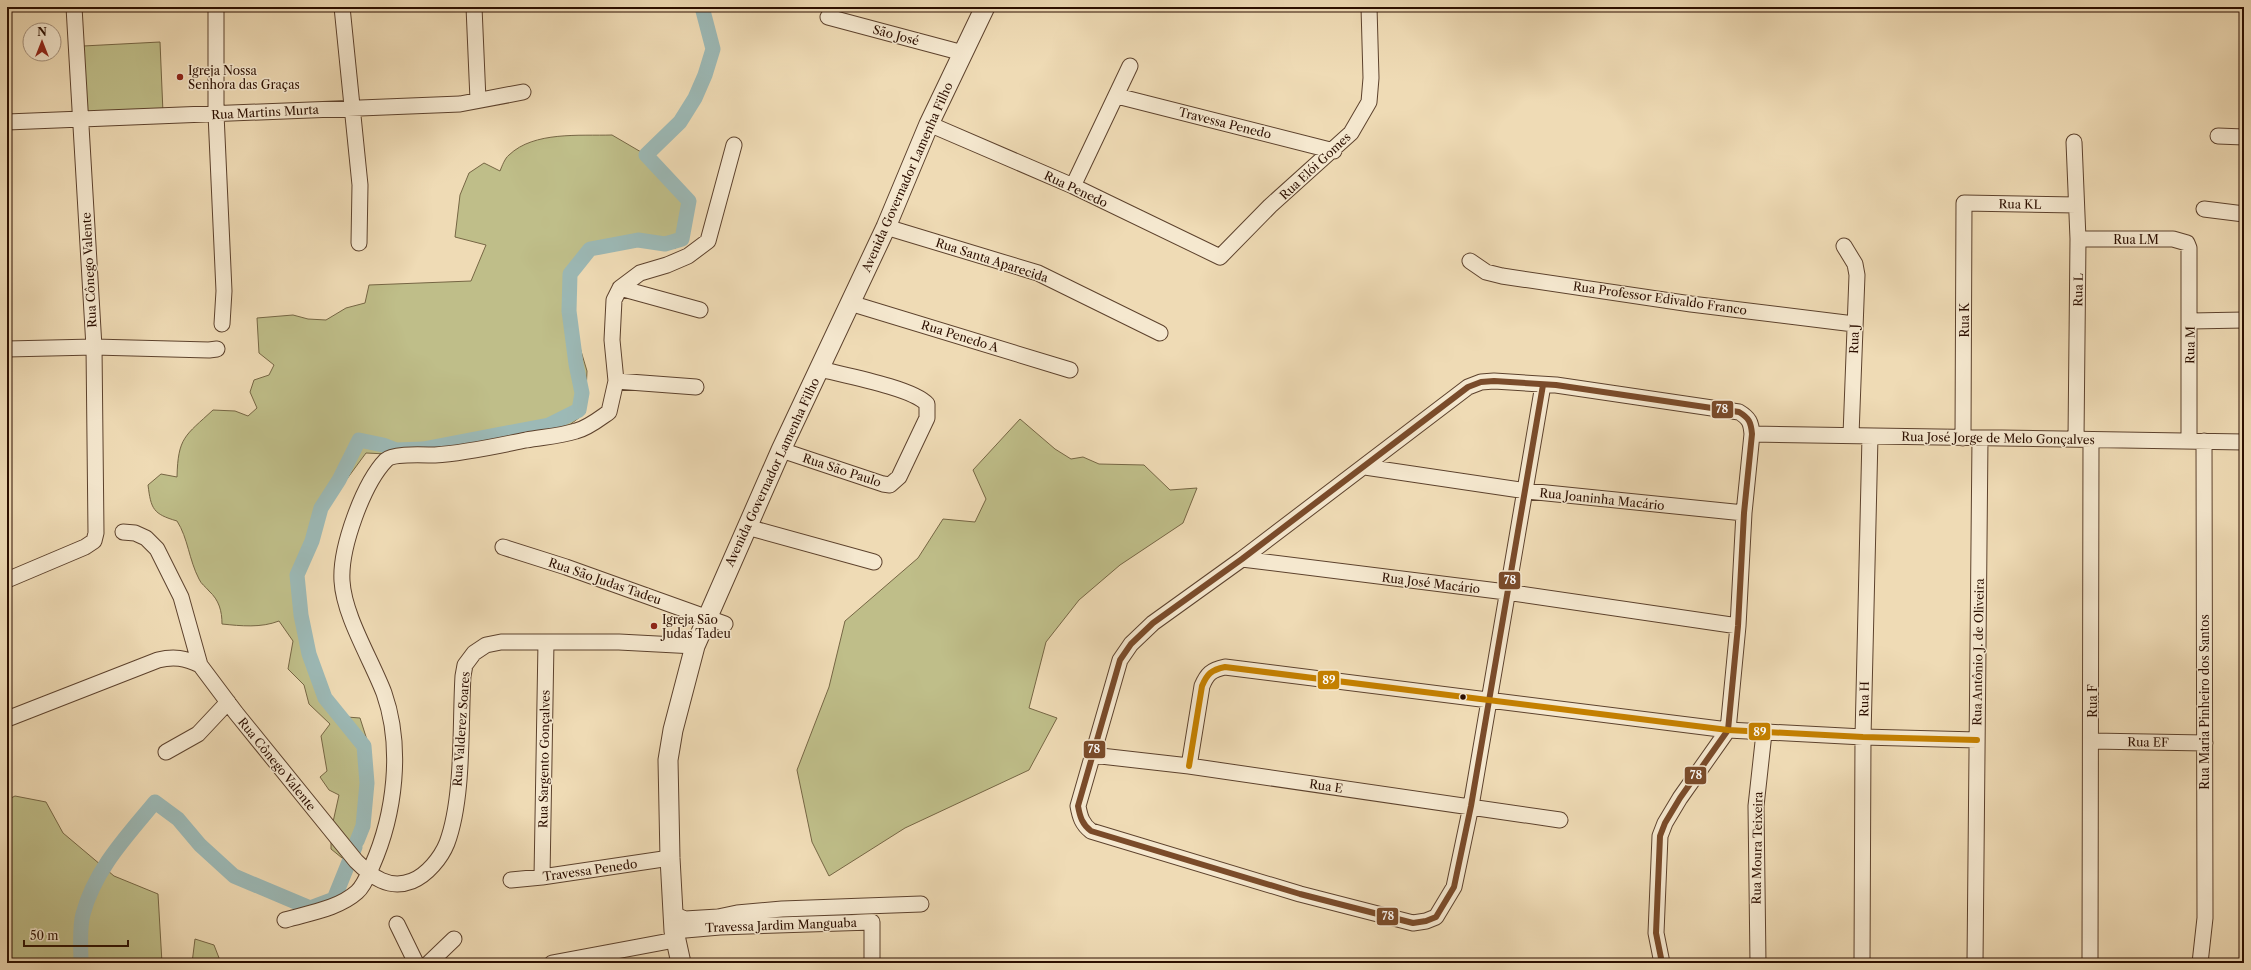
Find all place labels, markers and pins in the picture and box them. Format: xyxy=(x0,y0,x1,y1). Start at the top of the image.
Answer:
place label: Igreja Nossa Senhora das Graças xyxy=(188,63,300,92)
marker: Igreja Nossa Senhora das Graças xyxy=(175,72,185,82)
place label: Igreja São Judas Tadeu xyxy=(660,612,731,641)
marker: Igreja São Judas Tadeu xyxy=(649,621,659,631)
unlabelled marker xyxy=(1458,692,1468,702)

